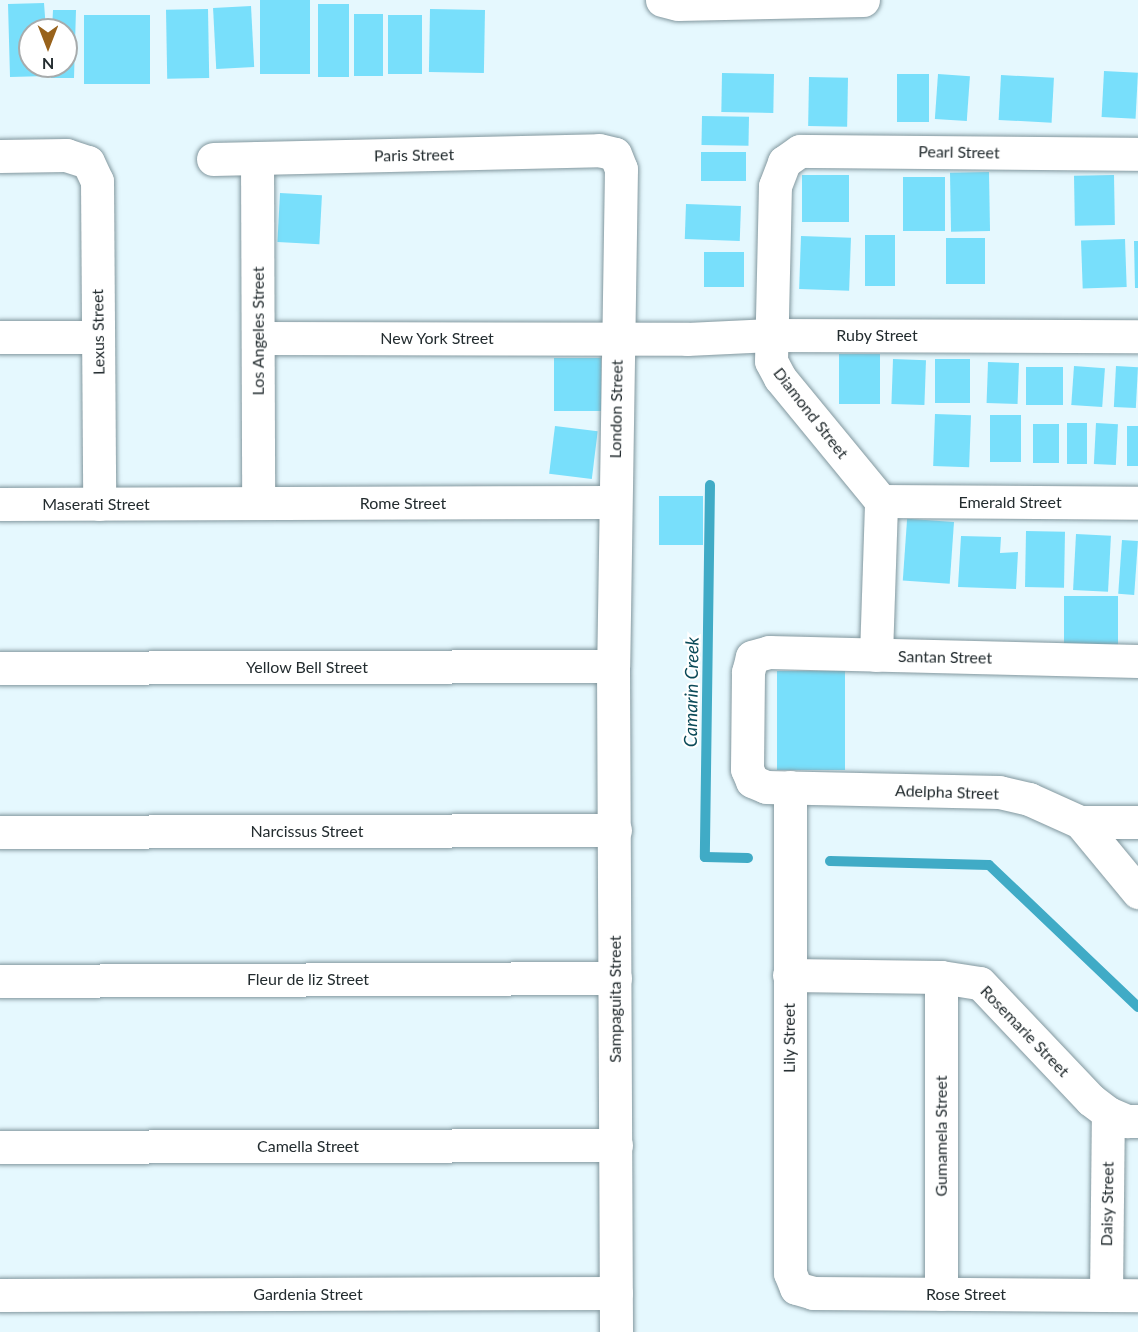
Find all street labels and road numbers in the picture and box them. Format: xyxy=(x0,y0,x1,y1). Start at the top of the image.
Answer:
street label: Pearl Street xyxy=(918,142,1000,162)
street label: Paris Street xyxy=(374,145,454,165)
street label: Los Angeles Street xyxy=(248,266,268,396)
street label: Lexus Street xyxy=(88,289,108,375)
street label: Ruby Street xyxy=(836,325,918,345)
street label: New York Street xyxy=(380,328,494,348)
street label: London Street xyxy=(606,359,626,459)
street label: Diamond Street xyxy=(770,364,852,462)
street label: Emerald Street xyxy=(958,492,1062,512)
street label: Rome Street xyxy=(360,493,446,513)
street label: Maserati Street xyxy=(42,494,150,514)
street label: Santan Street xyxy=(898,647,992,667)
street label: Yellow Bell Street xyxy=(246,657,368,677)
street label: Adelpha Street xyxy=(895,781,999,803)
street label: Narcissus Street xyxy=(251,821,363,841)
street label: Sampaguita Street xyxy=(605,935,625,1063)
street label: Fleur de liz Street xyxy=(247,969,369,989)
street label: Rosemarie Street xyxy=(977,981,1073,1081)
street label: Lily Street xyxy=(779,1003,799,1073)
street label: Gumamela Street xyxy=(931,1075,951,1197)
street label: Camella Street xyxy=(257,1136,359,1156)
street label: Daisy Street xyxy=(1097,1161,1117,1247)
street label: Gardenia Street xyxy=(253,1284,363,1304)
street label: Rose Street xyxy=(926,1284,1006,1304)

